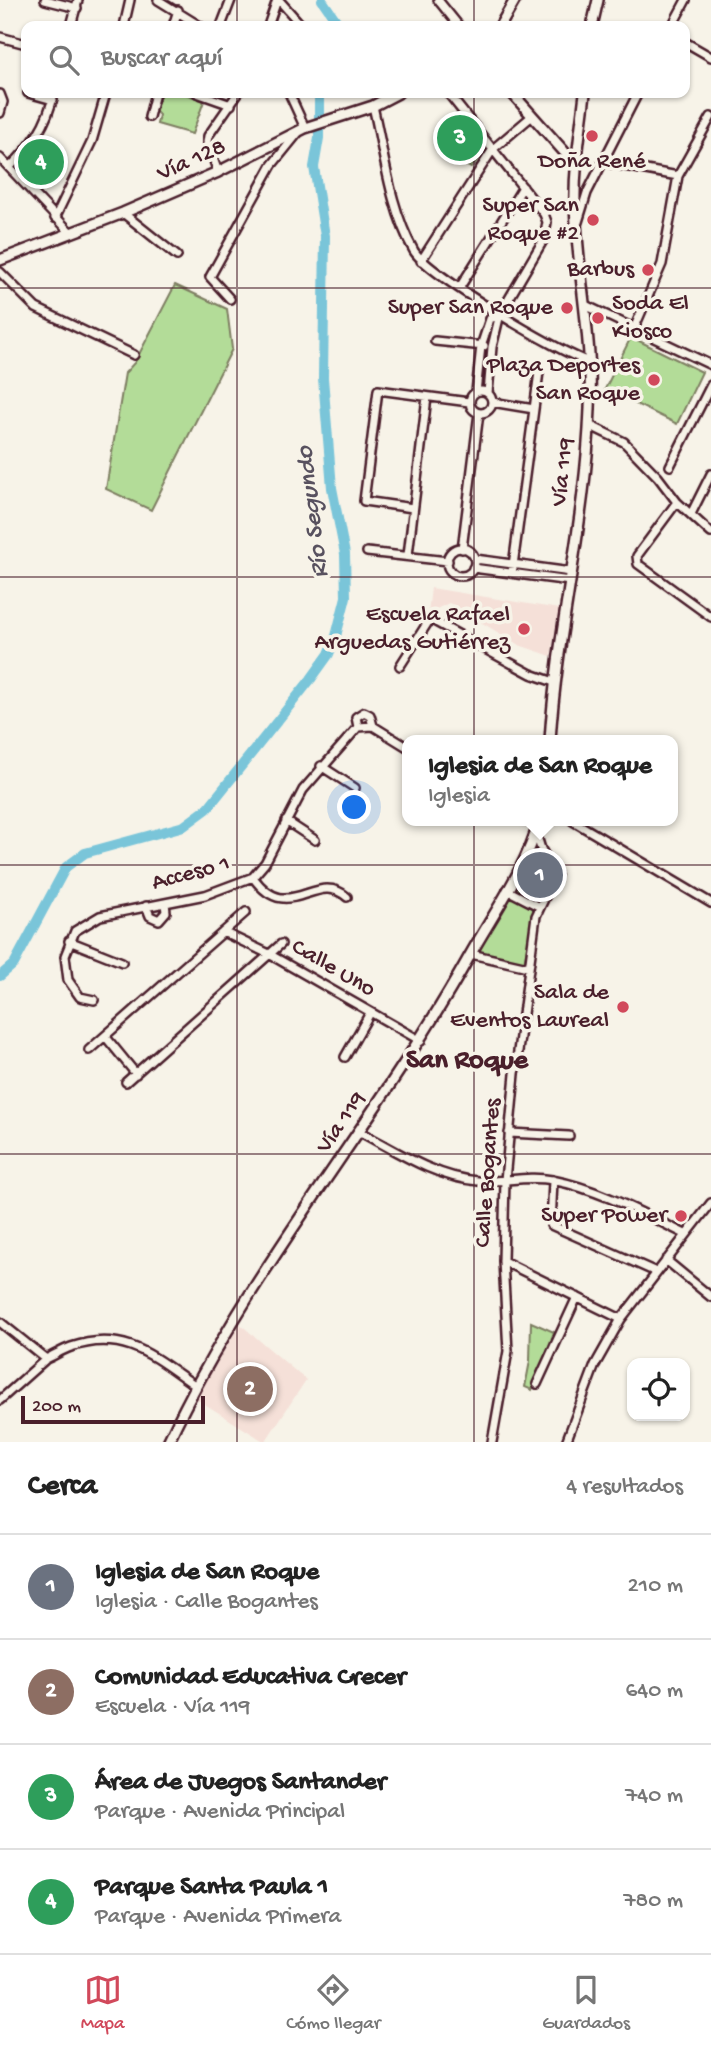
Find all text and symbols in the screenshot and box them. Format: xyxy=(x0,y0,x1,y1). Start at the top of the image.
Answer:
search box xyxy=(21,21,690,98)
icon: search xyxy=(45,41,83,79)
text: Buscar aquí xyxy=(101,44,223,75)
pin: 3 xyxy=(437,112,483,164)
marker: Doña René xyxy=(584,128,600,144)
street label: Vía 128 xyxy=(152,133,231,189)
pin: 4 xyxy=(18,136,64,188)
place label: Doña René xyxy=(536,148,646,177)
place label: Super San Roque #2 xyxy=(482,192,580,249)
marker: Super San Roque #2 xyxy=(585,212,601,228)
place label: Barbus xyxy=(566,256,635,285)
marker: Barbus xyxy=(640,262,656,278)
place label: Soda El Kiosco xyxy=(612,290,689,347)
place label: Super San Roque xyxy=(388,294,554,323)
marker: Super San Roque xyxy=(559,300,575,316)
marker: Soda El Kiosco xyxy=(590,310,606,326)
place label: Plaza Deportes San Roque xyxy=(486,352,641,409)
marker: Plaza Deportes San Roque xyxy=(646,372,662,388)
street label: Vía 119 xyxy=(545,436,583,509)
water label: Río Segundo xyxy=(290,443,337,580)
place label: Escuela Rafael Arguedas Gutiérrez xyxy=(314,601,511,658)
marker: Escuela Rafael Arguedas Gutiérrez xyxy=(516,621,532,637)
popup xyxy=(402,735,678,826)
text: Iglesia de San Roque xyxy=(428,752,652,783)
text: Iglesia xyxy=(428,783,490,810)
your location xyxy=(337,790,371,824)
pin: 1 xyxy=(517,849,563,901)
street label: Acceso 1 xyxy=(149,850,233,898)
street label: Calle Uno xyxy=(286,933,380,1005)
place label: Sala de Eventos Laureal xyxy=(450,979,610,1036)
marker: Sala de Eventos Laureal xyxy=(615,999,631,1015)
district label: San Roque xyxy=(406,1045,530,1078)
street label: Vía 119 xyxy=(310,1086,374,1160)
street label: Calle Bogantes xyxy=(469,1096,509,1248)
place label: Super Power xyxy=(541,1202,670,1231)
marker: Super Power xyxy=(673,1208,689,1224)
map controls xyxy=(627,1358,690,1421)
button: locate xyxy=(627,1358,690,1421)
pin: 2 xyxy=(227,1363,273,1415)
scale bar xyxy=(21,1393,205,1425)
text: 200 m xyxy=(32,1396,81,1419)
text: Cerca xyxy=(28,1470,97,1505)
text: 4 resultados xyxy=(566,1474,683,1501)
text: Iglesia de San Roque xyxy=(95,1558,319,1589)
text: 1 xyxy=(46,1573,56,1600)
text: 210 m xyxy=(628,1573,683,1600)
text: Iglesia · Calle Bogantes xyxy=(95,1589,318,1616)
text: Comunidad Educativa Crecer xyxy=(95,1663,406,1694)
text: 2 xyxy=(45,1678,57,1705)
text: 640 m xyxy=(626,1678,683,1705)
text: Escuela · Vía 119 xyxy=(95,1694,250,1721)
text: Área de Juegos Santander xyxy=(95,1768,386,1799)
text: 3 xyxy=(45,1783,57,1810)
text: 740 m xyxy=(625,1783,683,1810)
text: Parque · Avenida Principal xyxy=(95,1799,345,1826)
text: Parque Santa Paula 1 xyxy=(95,1873,328,1904)
text: 4 xyxy=(46,1888,56,1915)
text: 780 m xyxy=(624,1888,683,1915)
text: Parque · Avenida Primera xyxy=(95,1904,341,1931)
tab: Mapa xyxy=(81,1971,125,2036)
tab: Cómo llegar xyxy=(286,1971,381,2036)
tab: Guardados xyxy=(542,1971,630,2036)

